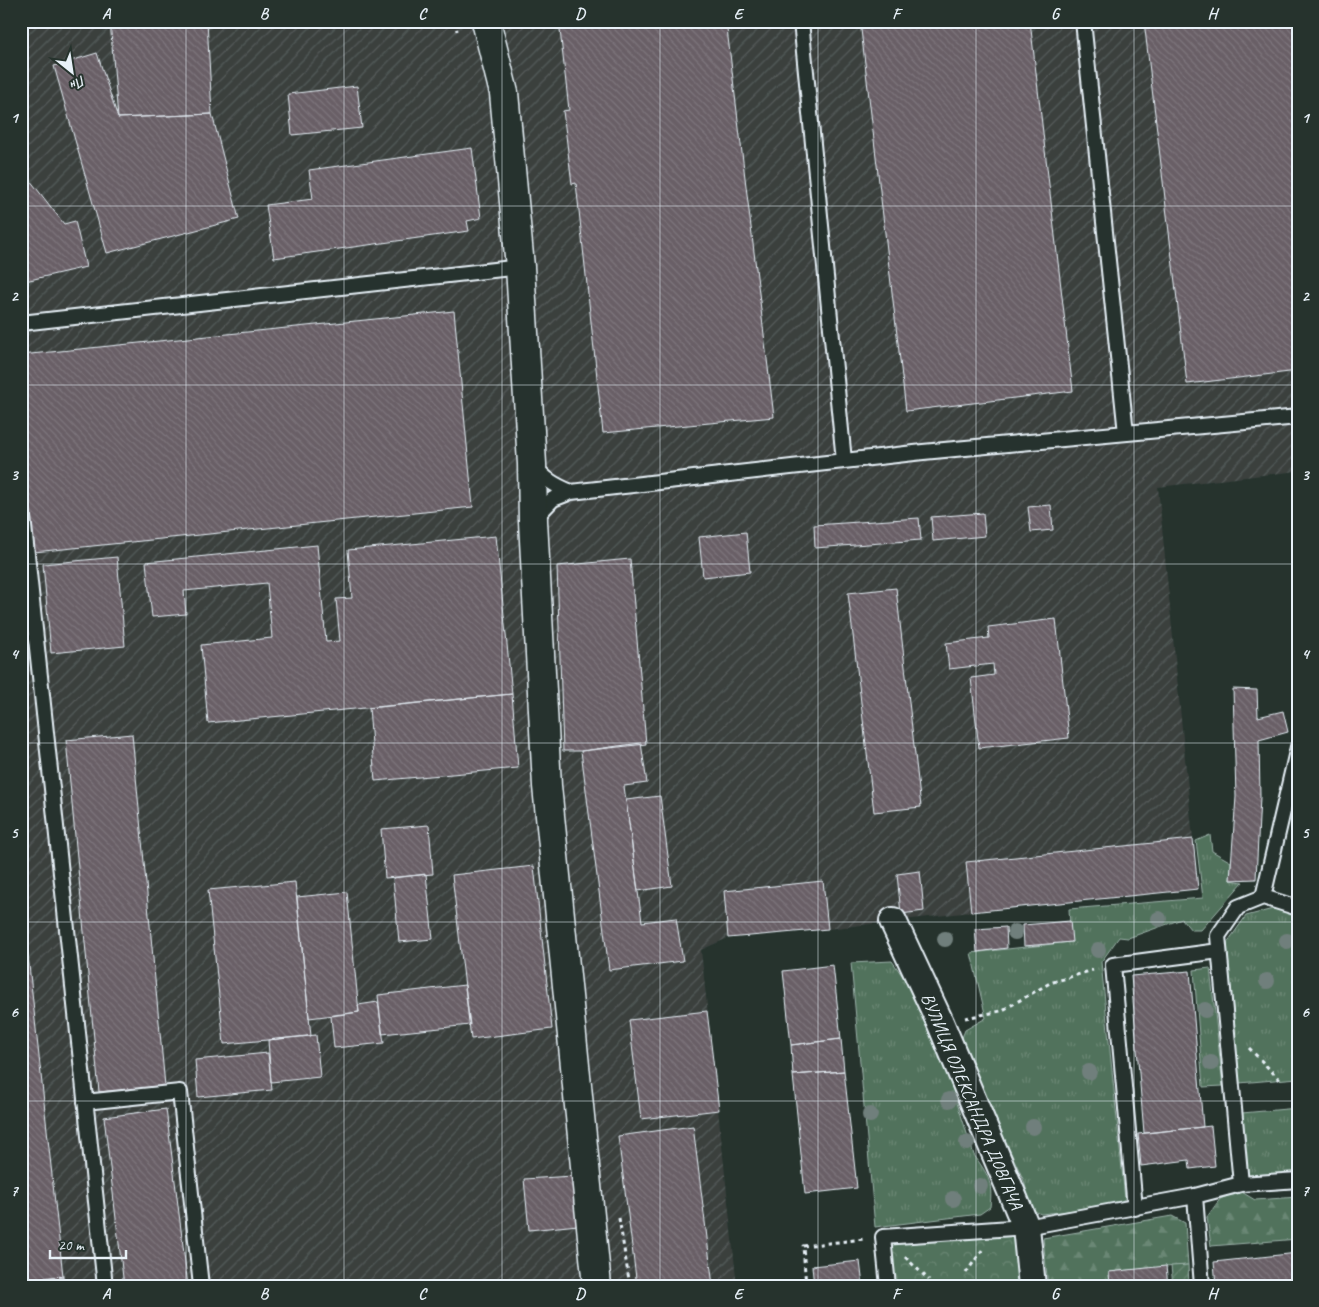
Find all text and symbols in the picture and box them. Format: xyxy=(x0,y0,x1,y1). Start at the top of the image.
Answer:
text: A xyxy=(102,4,112,24)
text: B xyxy=(260,4,270,24)
text: C xyxy=(418,4,428,24)
text: D xyxy=(575,4,586,24)
text: E xyxy=(734,4,745,24)
text: F xyxy=(892,4,903,24)
text: G xyxy=(1051,4,1061,24)
text: H xyxy=(1207,4,1219,24)
north arrow xyxy=(48,48,98,98)
text: Пн xyxy=(67,72,89,94)
text: 1 xyxy=(10,108,19,128)
text: 1 xyxy=(1301,108,1310,128)
text: 2 xyxy=(10,286,19,306)
text: 2 xyxy=(1301,286,1310,306)
text: 3 xyxy=(10,465,19,485)
text: 3 xyxy=(1301,465,1310,485)
text: 4 xyxy=(10,644,19,664)
text: 4 xyxy=(1301,644,1310,664)
text: 5 xyxy=(11,823,20,843)
text: 5 xyxy=(1302,823,1311,843)
street label: ВУЛИЦЯ ОЛЕКСАНДРА ДОВГАЧА xyxy=(916,990,1028,1213)
text: 6 xyxy=(10,1002,19,1022)
text: 6 xyxy=(1301,1002,1310,1022)
text: 7 xyxy=(10,1181,19,1201)
text: 7 xyxy=(1301,1181,1310,1201)
scale bar xyxy=(50,1227,126,1259)
text: 20 m xyxy=(58,1236,85,1255)
text: A xyxy=(102,1284,112,1304)
text: B xyxy=(260,1284,270,1304)
text: C xyxy=(418,1284,428,1304)
text: D xyxy=(575,1284,586,1304)
text: E xyxy=(734,1284,745,1304)
text: F xyxy=(892,1284,903,1304)
text: G xyxy=(1051,1284,1061,1304)
text: H xyxy=(1207,1284,1219,1304)

